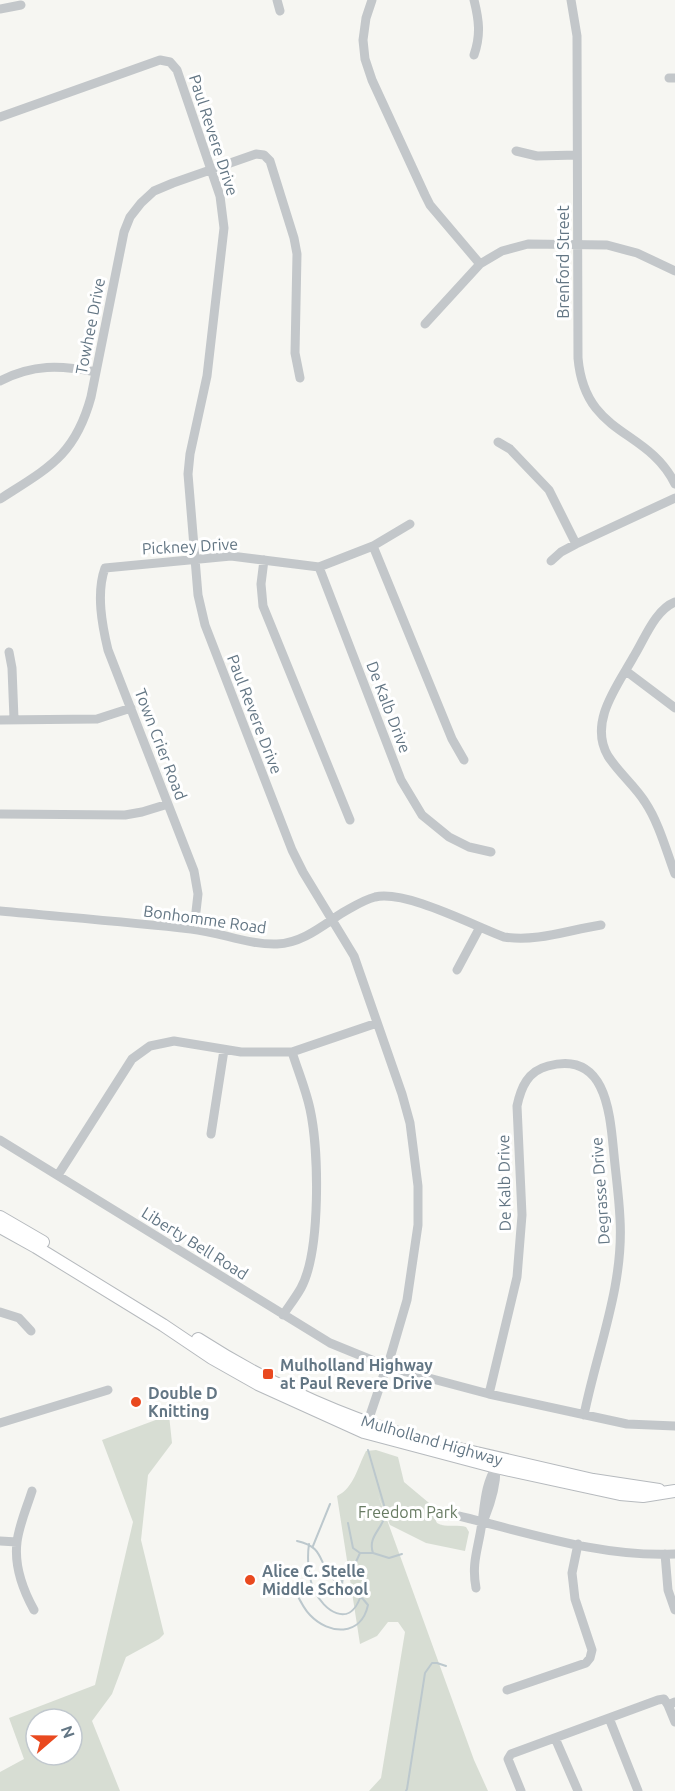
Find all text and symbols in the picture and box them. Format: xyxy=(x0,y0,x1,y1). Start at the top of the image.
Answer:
street label: Paul Revere Drive xyxy=(186,72,242,198)
street label: Brenford Street xyxy=(554,205,572,319)
street label: Towhee Drive xyxy=(72,276,108,376)
street label: Pickney Drive xyxy=(142,534,238,558)
street label: Paul Revere Drive xyxy=(224,652,286,776)
street label: De Kalb Drive xyxy=(363,659,415,755)
street label: Town Crier Road xyxy=(131,686,191,802)
street label: Bonhomme Road xyxy=(142,901,268,937)
street label: De Kalb Drive xyxy=(494,1134,514,1232)
street label: Degrasse Drive xyxy=(587,1137,613,1245)
street label: Liberty Bell Road xyxy=(139,1203,251,1283)
place label: Mulholland Highway at Paul Revere Drive xyxy=(280,1356,433,1392)
marker: Mulholland Highway at Paul Revere Drive xyxy=(261,1367,275,1381)
place label: Double D Knitting xyxy=(148,1384,218,1420)
marker: Double D Knitting xyxy=(129,1395,143,1409)
street label: Mulholland Highway xyxy=(359,1411,505,1469)
park label: Freedom Park xyxy=(358,1503,458,1521)
place label: Alice C. Stelle Middle School xyxy=(262,1562,368,1598)
marker: Alice C. Stelle Middle School xyxy=(243,1573,257,1587)
north arrow xyxy=(24,1707,84,1767)
text: N xyxy=(58,1723,79,1741)

